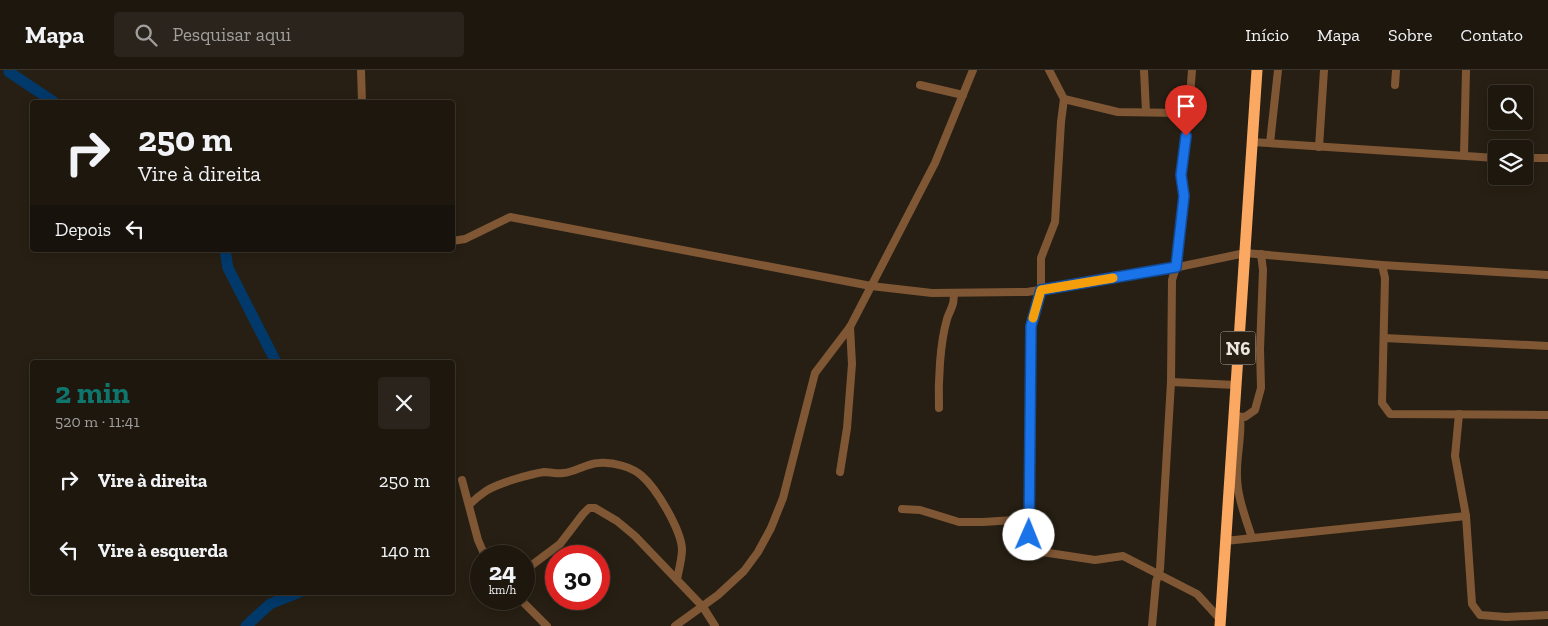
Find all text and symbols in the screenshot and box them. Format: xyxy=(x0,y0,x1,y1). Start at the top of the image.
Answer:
search box xyxy=(114,12,464,57)
text: Mapa xyxy=(25,20,84,49)
icon: search xyxy=(132,21,160,49)
text: Pesquisar aqui xyxy=(172,23,291,46)
text: Início xyxy=(1245,24,1289,46)
text: Mapa xyxy=(1317,24,1360,46)
text: Sobre xyxy=(1388,24,1433,46)
text: Contato xyxy=(1461,24,1523,46)
pin xyxy=(1165,85,1207,136)
map controls xyxy=(1488,85,1533,185)
button: search xyxy=(1488,85,1533,130)
icon: arrive xyxy=(1172,92,1200,120)
text: 250 m xyxy=(138,118,232,160)
icon: right xyxy=(55,120,120,185)
button: layers xyxy=(1488,140,1533,185)
text: Vire à direita xyxy=(138,160,261,187)
icon: left xyxy=(121,215,149,243)
text: Depois xyxy=(55,218,111,241)
road number: N6 xyxy=(1220,332,1256,364)
text: 2 min xyxy=(55,375,130,411)
button: close xyxy=(378,377,430,429)
text: 520 m · 11:41 xyxy=(55,412,140,431)
icon: right xyxy=(55,466,83,494)
text: Vire à direita xyxy=(98,469,207,492)
text: 250 m xyxy=(379,469,430,492)
position arrow xyxy=(1002,508,1054,560)
icon: left xyxy=(55,536,83,564)
text: Vire à esquerda xyxy=(98,539,228,562)
text: 140 m xyxy=(381,539,430,562)
speed limit sign: 30 xyxy=(545,545,610,610)
text: 24 xyxy=(489,556,516,586)
text: km/h xyxy=(489,583,516,597)

